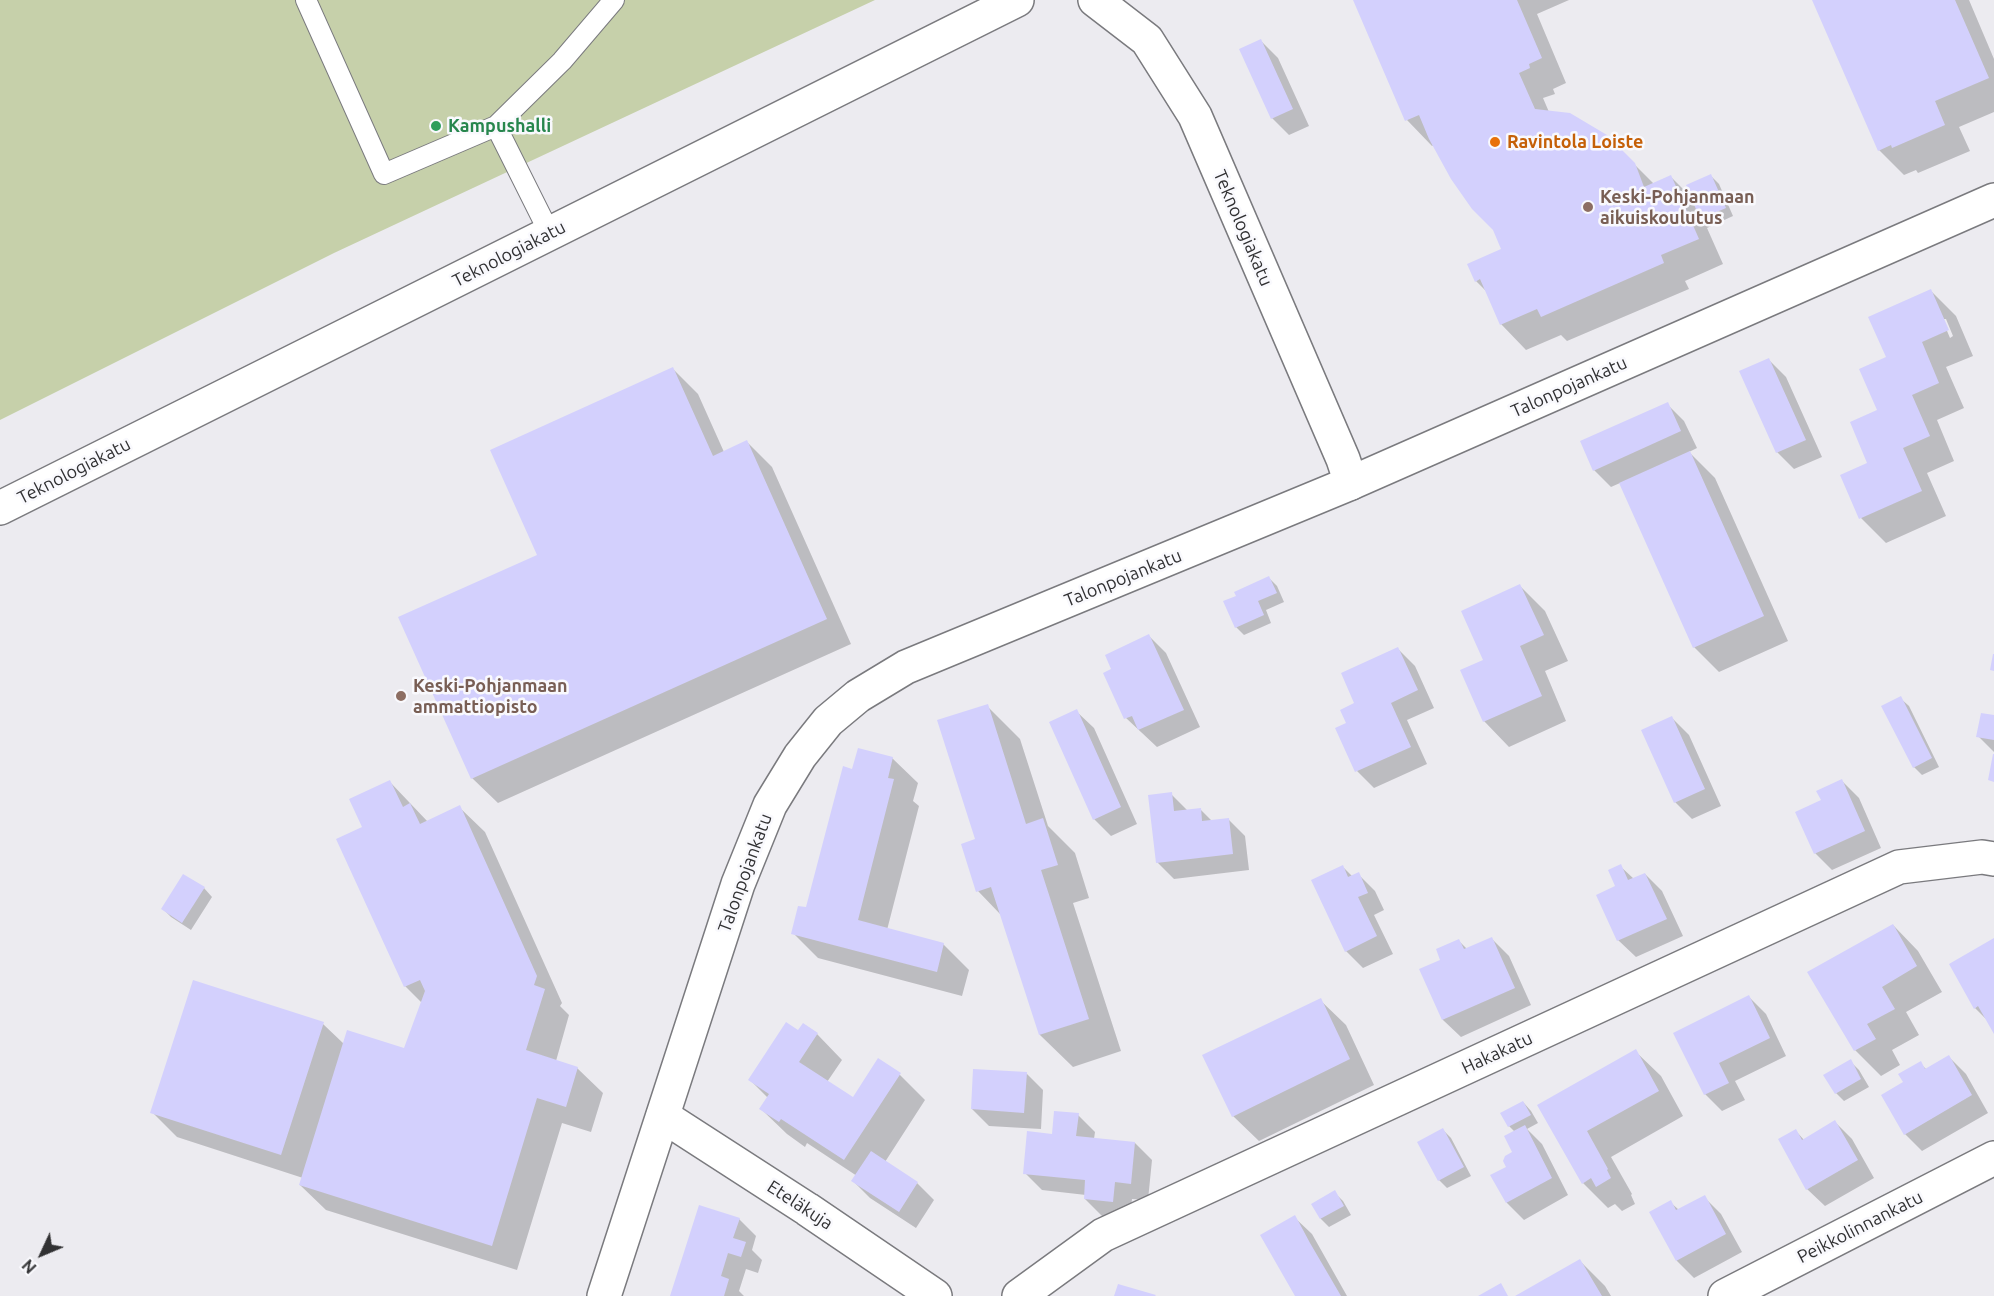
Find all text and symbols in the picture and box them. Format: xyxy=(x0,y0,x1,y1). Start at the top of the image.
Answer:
place label: Kampushalli xyxy=(448,115,551,137)
marker: Kampushalli xyxy=(429,119,443,133)
place label: Ravintola Loiste xyxy=(1507,131,1643,153)
marker: Ravintola Loiste xyxy=(1488,135,1502,149)
street label: Teknologiakatu xyxy=(1209,167,1277,289)
place label: Keski-Pohjanmaan aikuiskoulutus xyxy=(1600,186,1755,228)
marker: Keski-Pohjanmaan aikuiskoulutus xyxy=(1581,200,1595,214)
street label: Teknologiakatu xyxy=(449,216,569,292)
street label: Talonpojankatu xyxy=(1508,352,1630,422)
street label: Teknologiakatu xyxy=(14,433,134,509)
street label: Talonpojankatu xyxy=(1061,545,1185,611)
place label: Keski-Pohjanmaan ammattiopisto xyxy=(413,675,568,718)
marker: Keski-Pohjanmaan ammattiopisto xyxy=(394,689,408,703)
street label: Talonpojankatu xyxy=(714,811,776,935)
street label: Hakakatu xyxy=(1458,1027,1536,1079)
street label: Eteläkuja xyxy=(763,1176,837,1234)
street label: Peikkolinnankatu xyxy=(1794,1186,1926,1268)
north arrow xyxy=(12,1224,72,1284)
text: N xyxy=(18,1256,40,1277)

